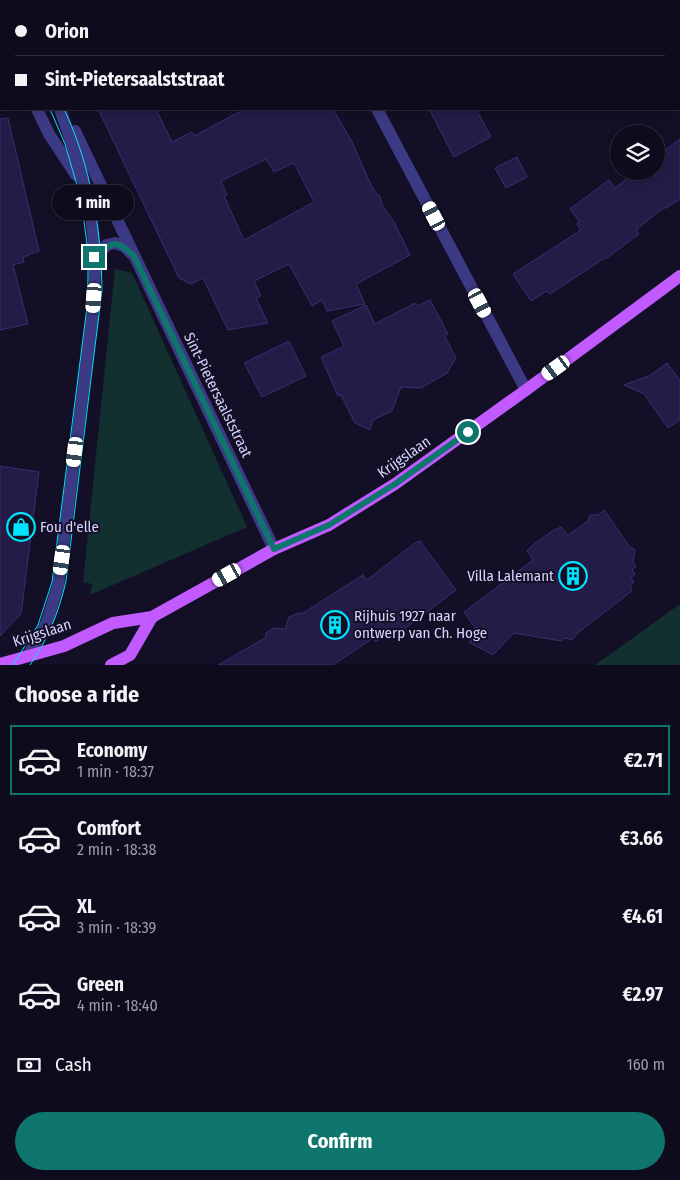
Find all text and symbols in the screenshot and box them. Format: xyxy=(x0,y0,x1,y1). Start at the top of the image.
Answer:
text: Orion xyxy=(45,20,89,43)
text: Sint-Pietersaalststraat xyxy=(45,68,224,91)
map controls xyxy=(610,125,665,180)
button: layers xyxy=(610,125,665,180)
callout: 1 min xyxy=(53,184,135,220)
text: 1 min xyxy=(76,193,110,212)
car xyxy=(420,199,447,233)
route end xyxy=(83,246,105,268)
car xyxy=(85,283,102,313)
car xyxy=(466,286,493,320)
street label: Sint-Pietersaalststraat xyxy=(180,330,256,460)
car xyxy=(539,353,572,383)
route start xyxy=(457,421,479,443)
street label: Krijgslaan xyxy=(374,432,434,482)
car xyxy=(65,436,84,468)
shop icon: Fou d'elle xyxy=(6,512,36,542)
place label: Fou d'elle xyxy=(40,518,99,536)
car xyxy=(52,544,71,576)
car xyxy=(210,561,243,589)
building icon: Villa Lalemant xyxy=(558,561,588,591)
place label: Villa Lalemant xyxy=(467,567,554,585)
place label: Rijhuis 1927 naar ontwerp van Ch. Hoge xyxy=(354,607,487,642)
building icon: Rijhuis 1927 naar ontwerp van Ch. Hoge xyxy=(320,610,350,640)
street label: Krijgslaan xyxy=(10,615,74,651)
text: Choose a ride xyxy=(15,681,139,708)
icon: car xyxy=(17,738,62,783)
text: Economy xyxy=(77,739,147,762)
text: €2.71 xyxy=(624,749,663,772)
text: 1 min · 18:37 xyxy=(77,762,154,781)
icon: car xyxy=(17,816,62,861)
text: Comfort xyxy=(77,817,141,840)
text: €3.66 xyxy=(620,827,663,850)
text: 2 min · 18:38 xyxy=(77,840,157,859)
icon: car xyxy=(17,894,62,939)
text: XL xyxy=(77,895,96,918)
text: €4.61 xyxy=(622,905,663,928)
text: 3 min · 18:39 xyxy=(77,918,156,937)
icon: car xyxy=(17,972,62,1017)
text: Green xyxy=(77,973,124,996)
text: €2.97 xyxy=(623,983,663,1006)
text: 4 min · 18:40 xyxy=(77,996,158,1015)
icon: cash xyxy=(15,1051,43,1079)
text: Cash xyxy=(55,1053,92,1076)
text: 160 m xyxy=(626,1055,665,1074)
button: Confirm xyxy=(15,1112,665,1170)

